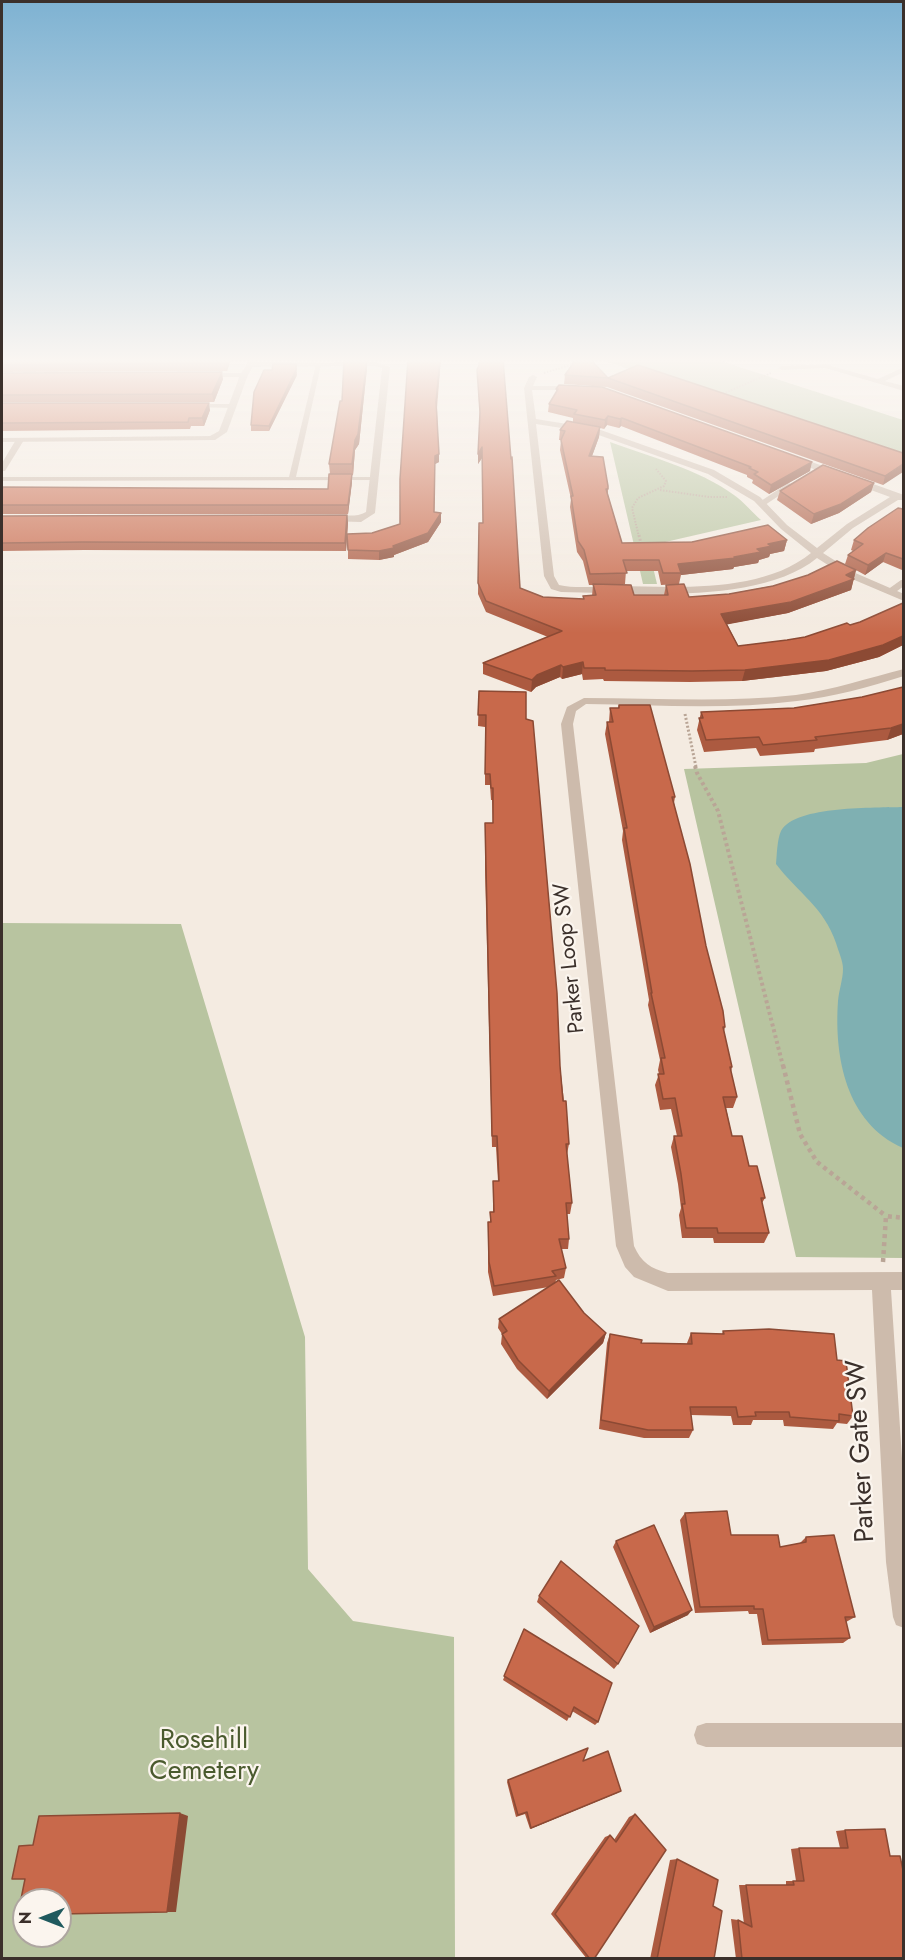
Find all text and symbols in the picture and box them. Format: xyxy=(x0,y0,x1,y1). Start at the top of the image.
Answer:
street label: Parker Loop SW xyxy=(549,881,591,1035)
street label: Parker Gate SW xyxy=(841,1359,883,1543)
park label: Rosehill Cemetery xyxy=(149,1725,259,1788)
north arrow xyxy=(12,1888,72,1948)
text: N xyxy=(14,1912,37,1924)

